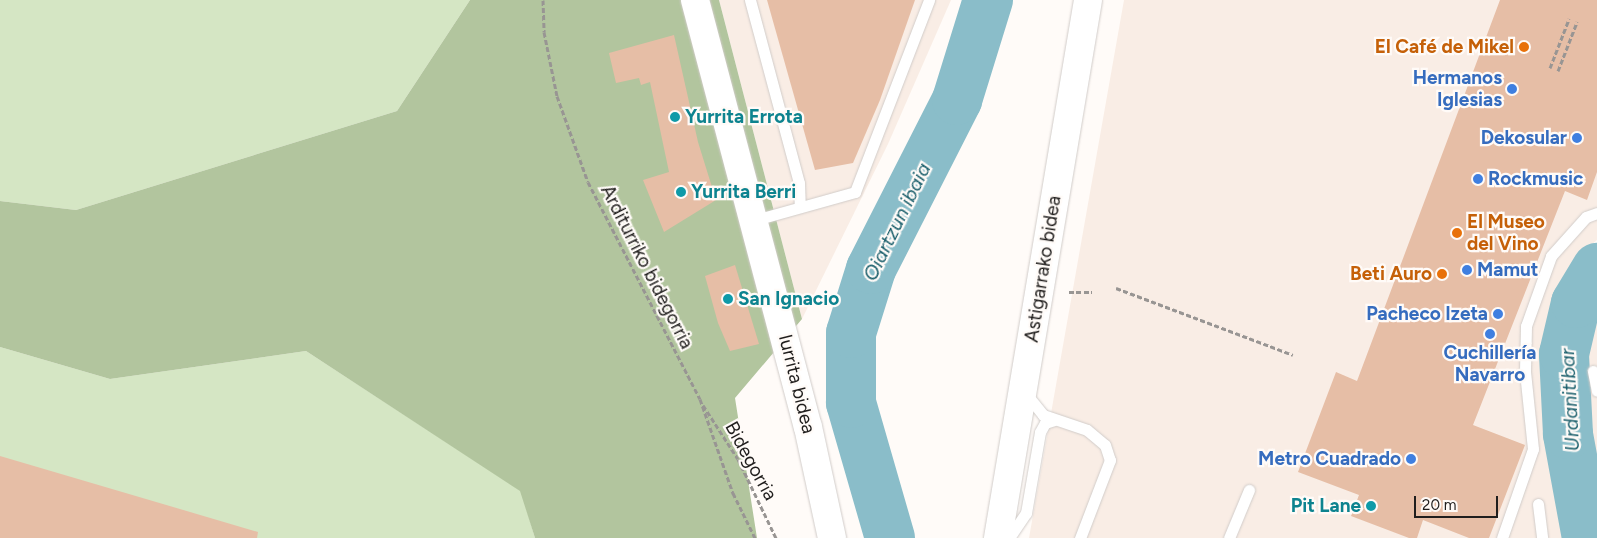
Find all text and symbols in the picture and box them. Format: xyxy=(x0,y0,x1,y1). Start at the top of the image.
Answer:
place label: El Café de Mikel xyxy=(1375,36,1514,58)
marker: El Café de Mikel xyxy=(1518,41,1530,53)
place label: Hermanos Iglesias xyxy=(1413,67,1502,111)
marker: Hermanos Iglesias xyxy=(1506,83,1518,95)
place label: Yurrita Errota xyxy=(685,106,803,128)
marker: Yurrita Errota xyxy=(669,111,681,123)
place label: Dekosular xyxy=(1481,127,1567,149)
marker: Dekosular xyxy=(1571,132,1583,144)
water label: Oiartzun ibaia xyxy=(858,159,936,285)
place label: Rockmusic xyxy=(1488,168,1583,190)
marker: Rockmusic xyxy=(1472,173,1484,185)
street label: Arditurriko bidegorria xyxy=(596,181,698,353)
place label: Yurrita Berri xyxy=(691,181,796,203)
marker: Yurrita Berri xyxy=(675,186,687,198)
street label: Astigarrako bidea xyxy=(1020,194,1066,344)
place label: El Museo del Vino xyxy=(1467,211,1545,255)
marker: El Museo del Vino xyxy=(1451,227,1463,239)
place label: Mamut xyxy=(1477,259,1538,281)
place label: Beti Auro xyxy=(1350,263,1432,285)
marker: Mamut xyxy=(1461,264,1473,276)
marker: Beti Auro xyxy=(1436,268,1448,280)
place label: San Ignacio xyxy=(738,288,839,310)
marker: San Ignacio xyxy=(722,293,734,305)
place label: Pacheco Izeta xyxy=(1366,303,1488,325)
marker: Pacheco Izeta xyxy=(1492,308,1504,320)
marker: Cuchillería Navarro xyxy=(1484,328,1496,340)
street label: Iurrita bidea xyxy=(774,332,820,436)
place label: Cuchillería Navarro xyxy=(1444,342,1536,386)
water label: Urdanitibar xyxy=(1555,348,1585,452)
street label: Bidegorria xyxy=(720,418,782,504)
place label: Metro Cuadrado xyxy=(1258,448,1401,470)
marker: Metro Cuadrado xyxy=(1405,453,1417,465)
scale bar xyxy=(1417,486,1501,518)
place label: Pit Lane xyxy=(1291,495,1361,517)
text: 20 m xyxy=(1422,496,1456,514)
marker: Pit Lane xyxy=(1365,500,1377,512)

